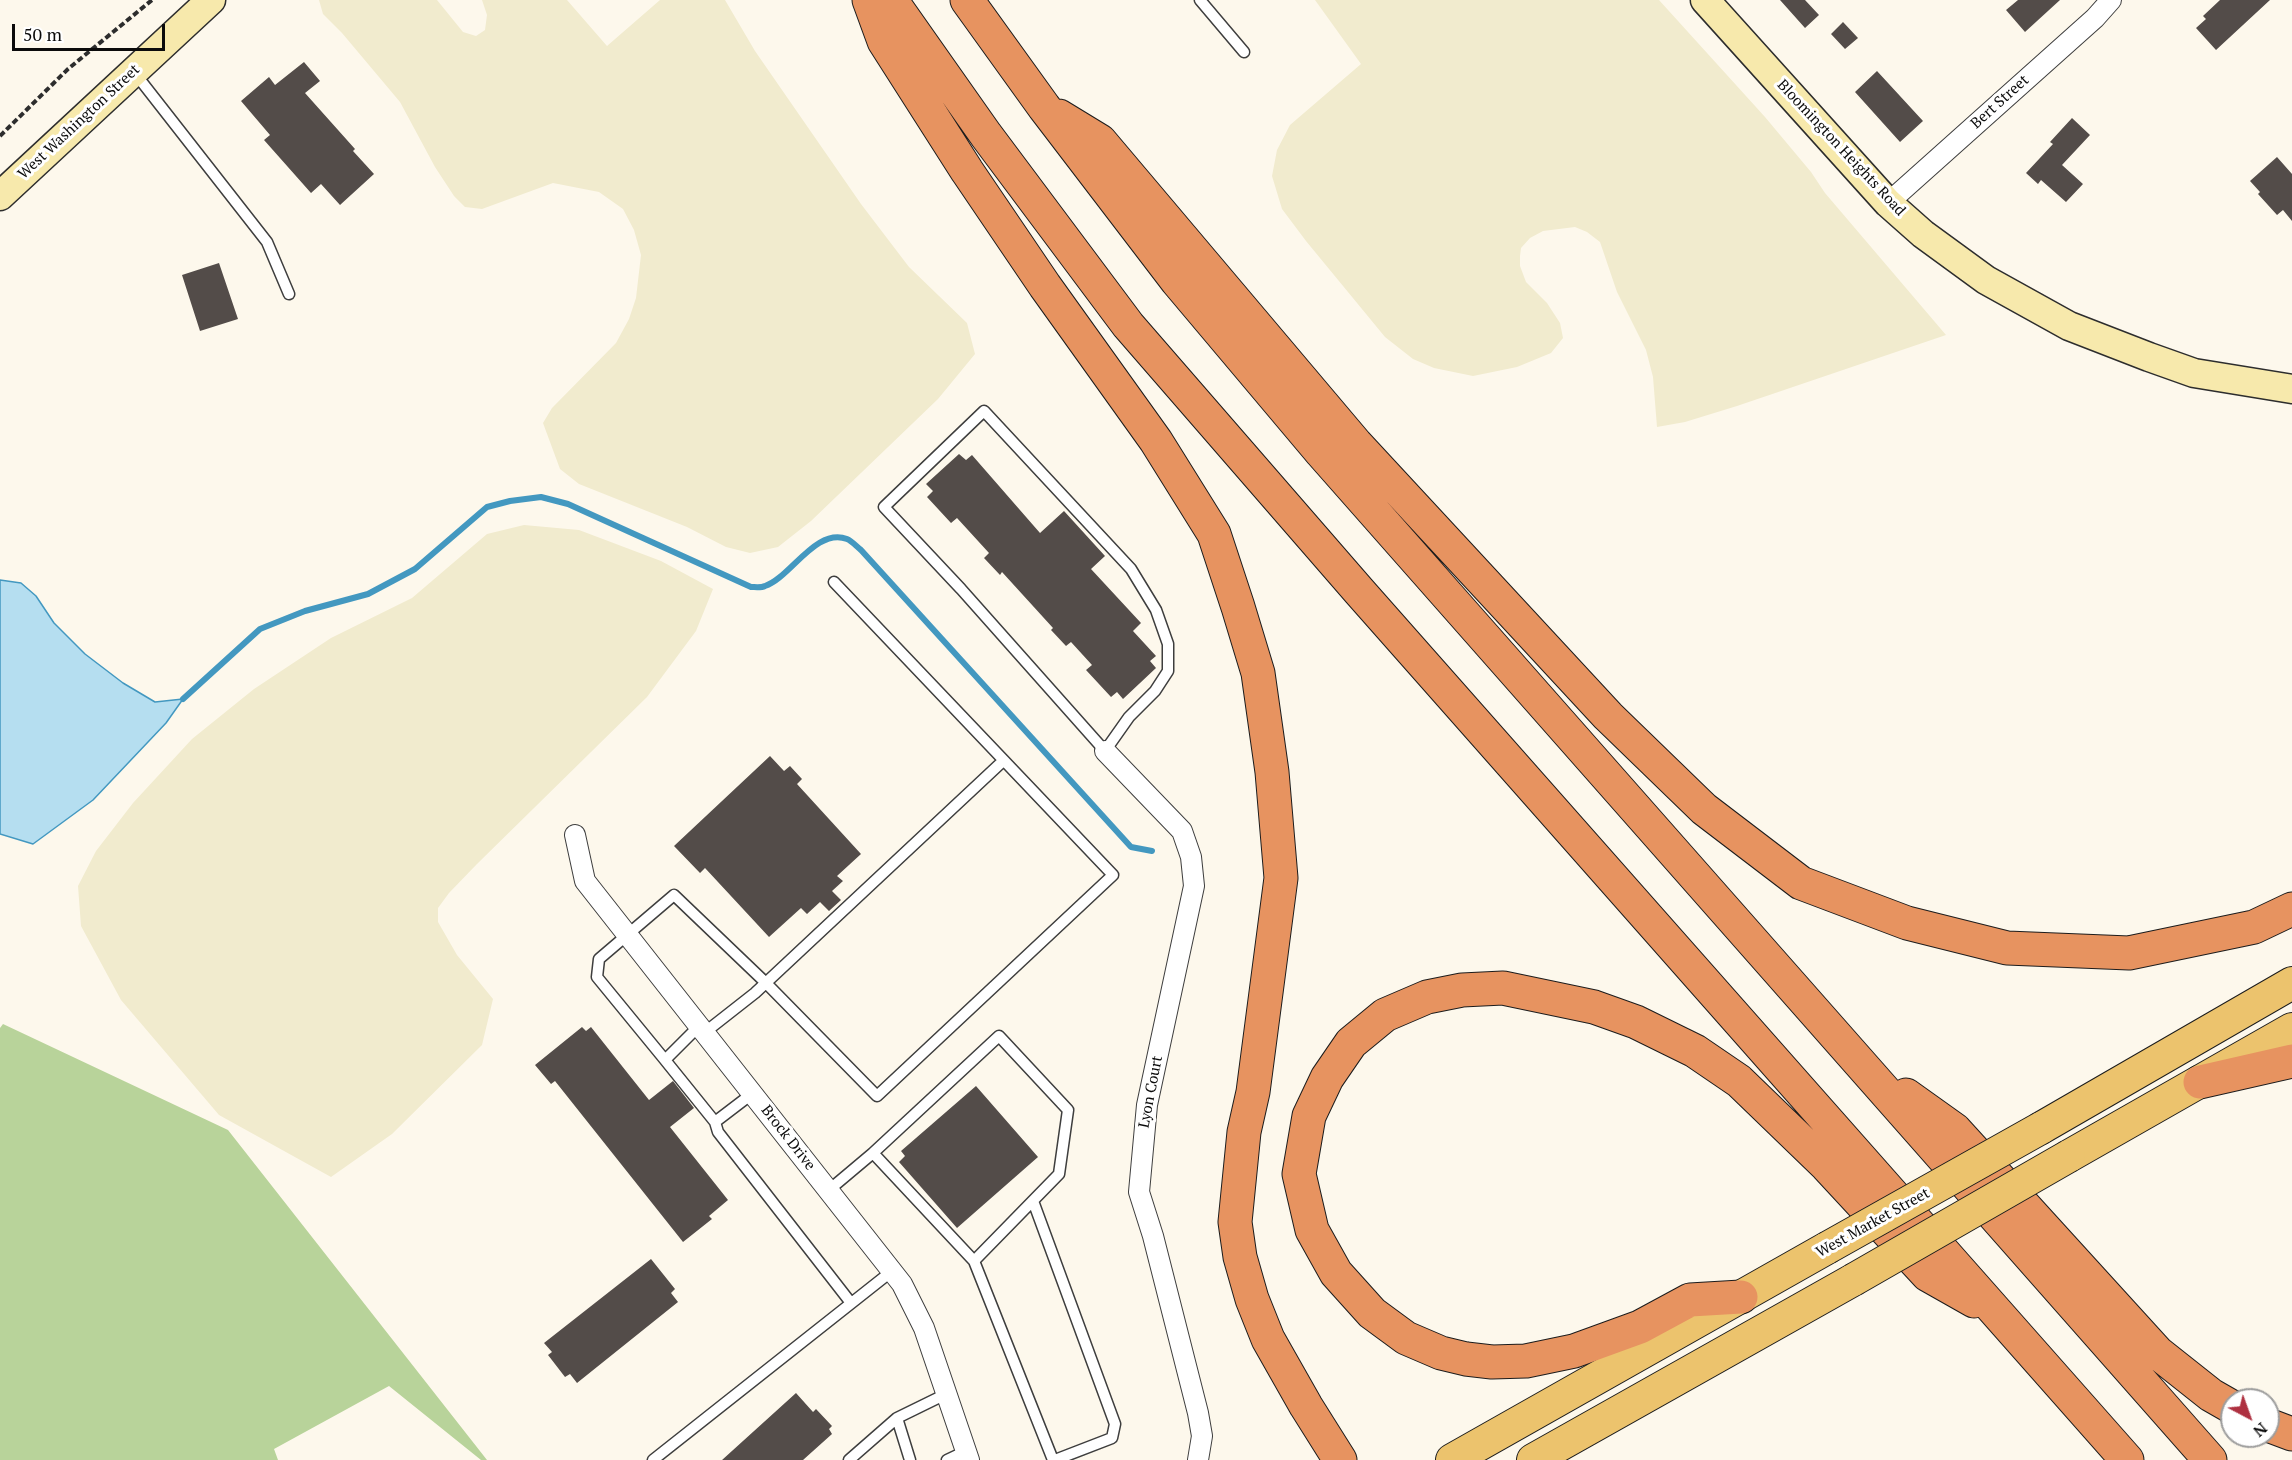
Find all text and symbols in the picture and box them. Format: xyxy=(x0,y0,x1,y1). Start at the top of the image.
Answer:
scale bar xyxy=(15,12,168,50)
text: 50 m xyxy=(23,22,62,46)
street label: West Washington Street xyxy=(14,61,144,183)
street label: Bert Street xyxy=(1967,71,2033,133)
street label: Bloomington Heights Road xyxy=(1773,76,1909,220)
street label: Lyon Court xyxy=(1135,1054,1167,1130)
street label: Brock Drive xyxy=(757,1102,819,1174)
street label: West Market Street xyxy=(1813,1184,1933,1262)
north arrow xyxy=(2220,1388,2280,1448)
text: N xyxy=(2249,1418,2272,1442)

